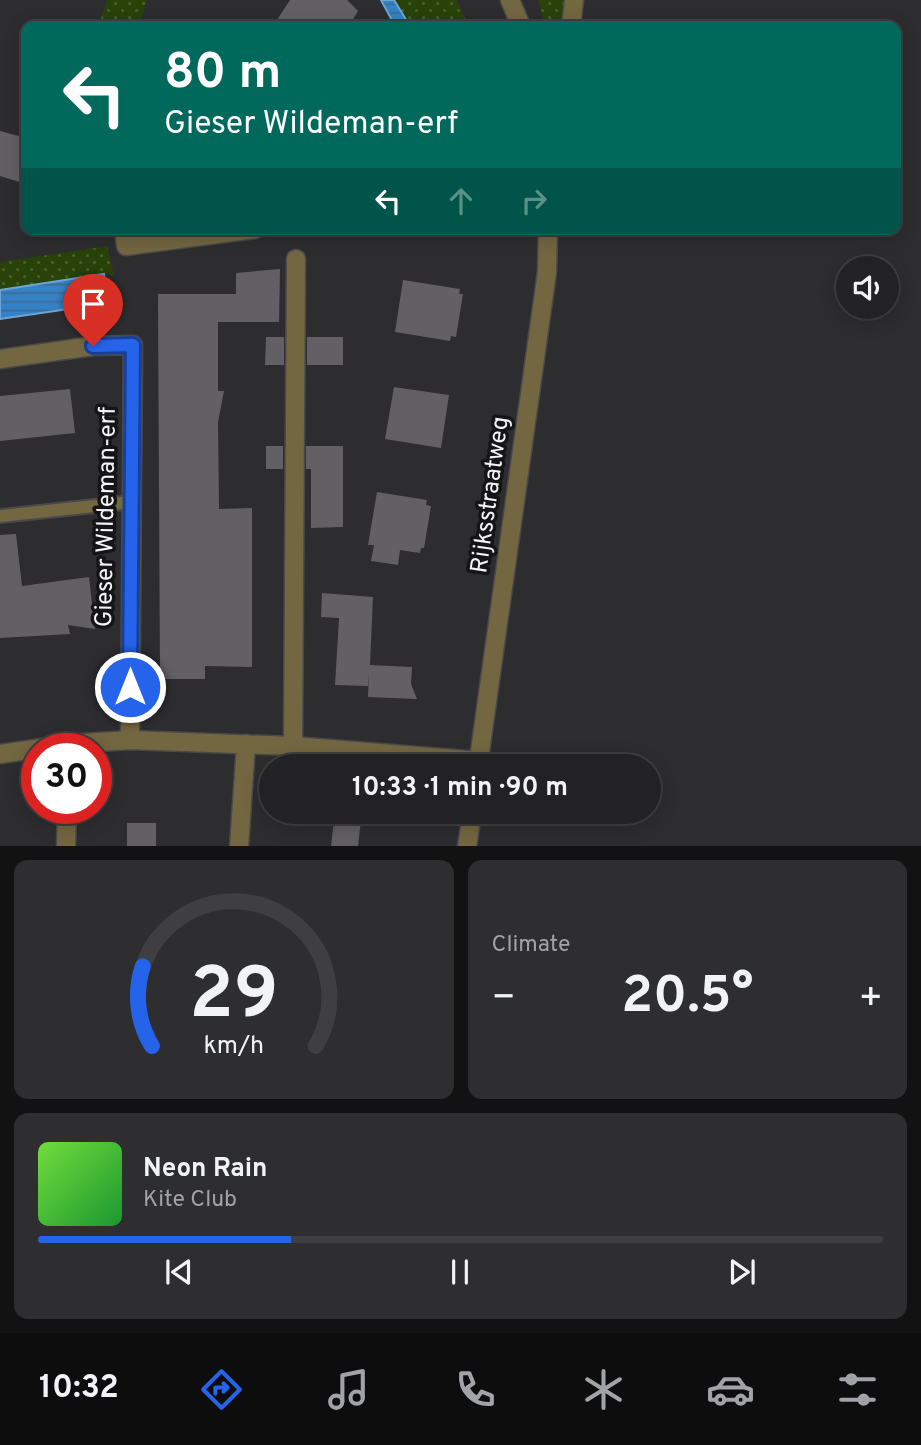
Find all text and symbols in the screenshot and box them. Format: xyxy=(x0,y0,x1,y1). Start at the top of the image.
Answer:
text: 80 m xyxy=(164,44,281,106)
icon: left xyxy=(49,49,140,140)
text: Gieser Wildeman-erf xyxy=(164,105,458,145)
icon: left xyxy=(369,182,407,220)
icon: ahead xyxy=(442,182,480,220)
icon: right xyxy=(515,182,553,220)
map controls xyxy=(836,256,899,319)
button: sound xyxy=(836,256,899,319)
pin xyxy=(63,274,123,346)
icon: arrive xyxy=(74,285,112,323)
street label: Gieser Wildeman-erf xyxy=(90,407,124,627)
street label: Rijksstraatweg xyxy=(465,415,517,575)
position arrow xyxy=(93,650,167,724)
speed limit sign: 30 xyxy=(21,733,112,824)
text: 10:33 · 1 min · 90 m xyxy=(352,772,568,805)
text: Climate xyxy=(492,931,570,960)
text: 29 xyxy=(189,952,278,1044)
text: 20.5° xyxy=(621,965,753,1031)
text: − xyxy=(492,975,516,1024)
text: + xyxy=(858,975,883,1024)
text: km/h xyxy=(203,1030,264,1062)
text: Neon Rain xyxy=(143,1153,268,1186)
text: Kite Club xyxy=(143,1186,237,1215)
icon: previous xyxy=(160,1253,198,1291)
icon: pause xyxy=(441,1253,479,1291)
icon: next xyxy=(723,1253,761,1291)
icon: directions xyxy=(197,1365,246,1414)
icon: music xyxy=(324,1365,373,1414)
icon: phone xyxy=(451,1365,500,1414)
icon: climate xyxy=(579,1365,628,1414)
icon: car xyxy=(706,1365,755,1414)
icon: filters xyxy=(833,1365,882,1414)
text: 10:32 xyxy=(39,1369,119,1409)

